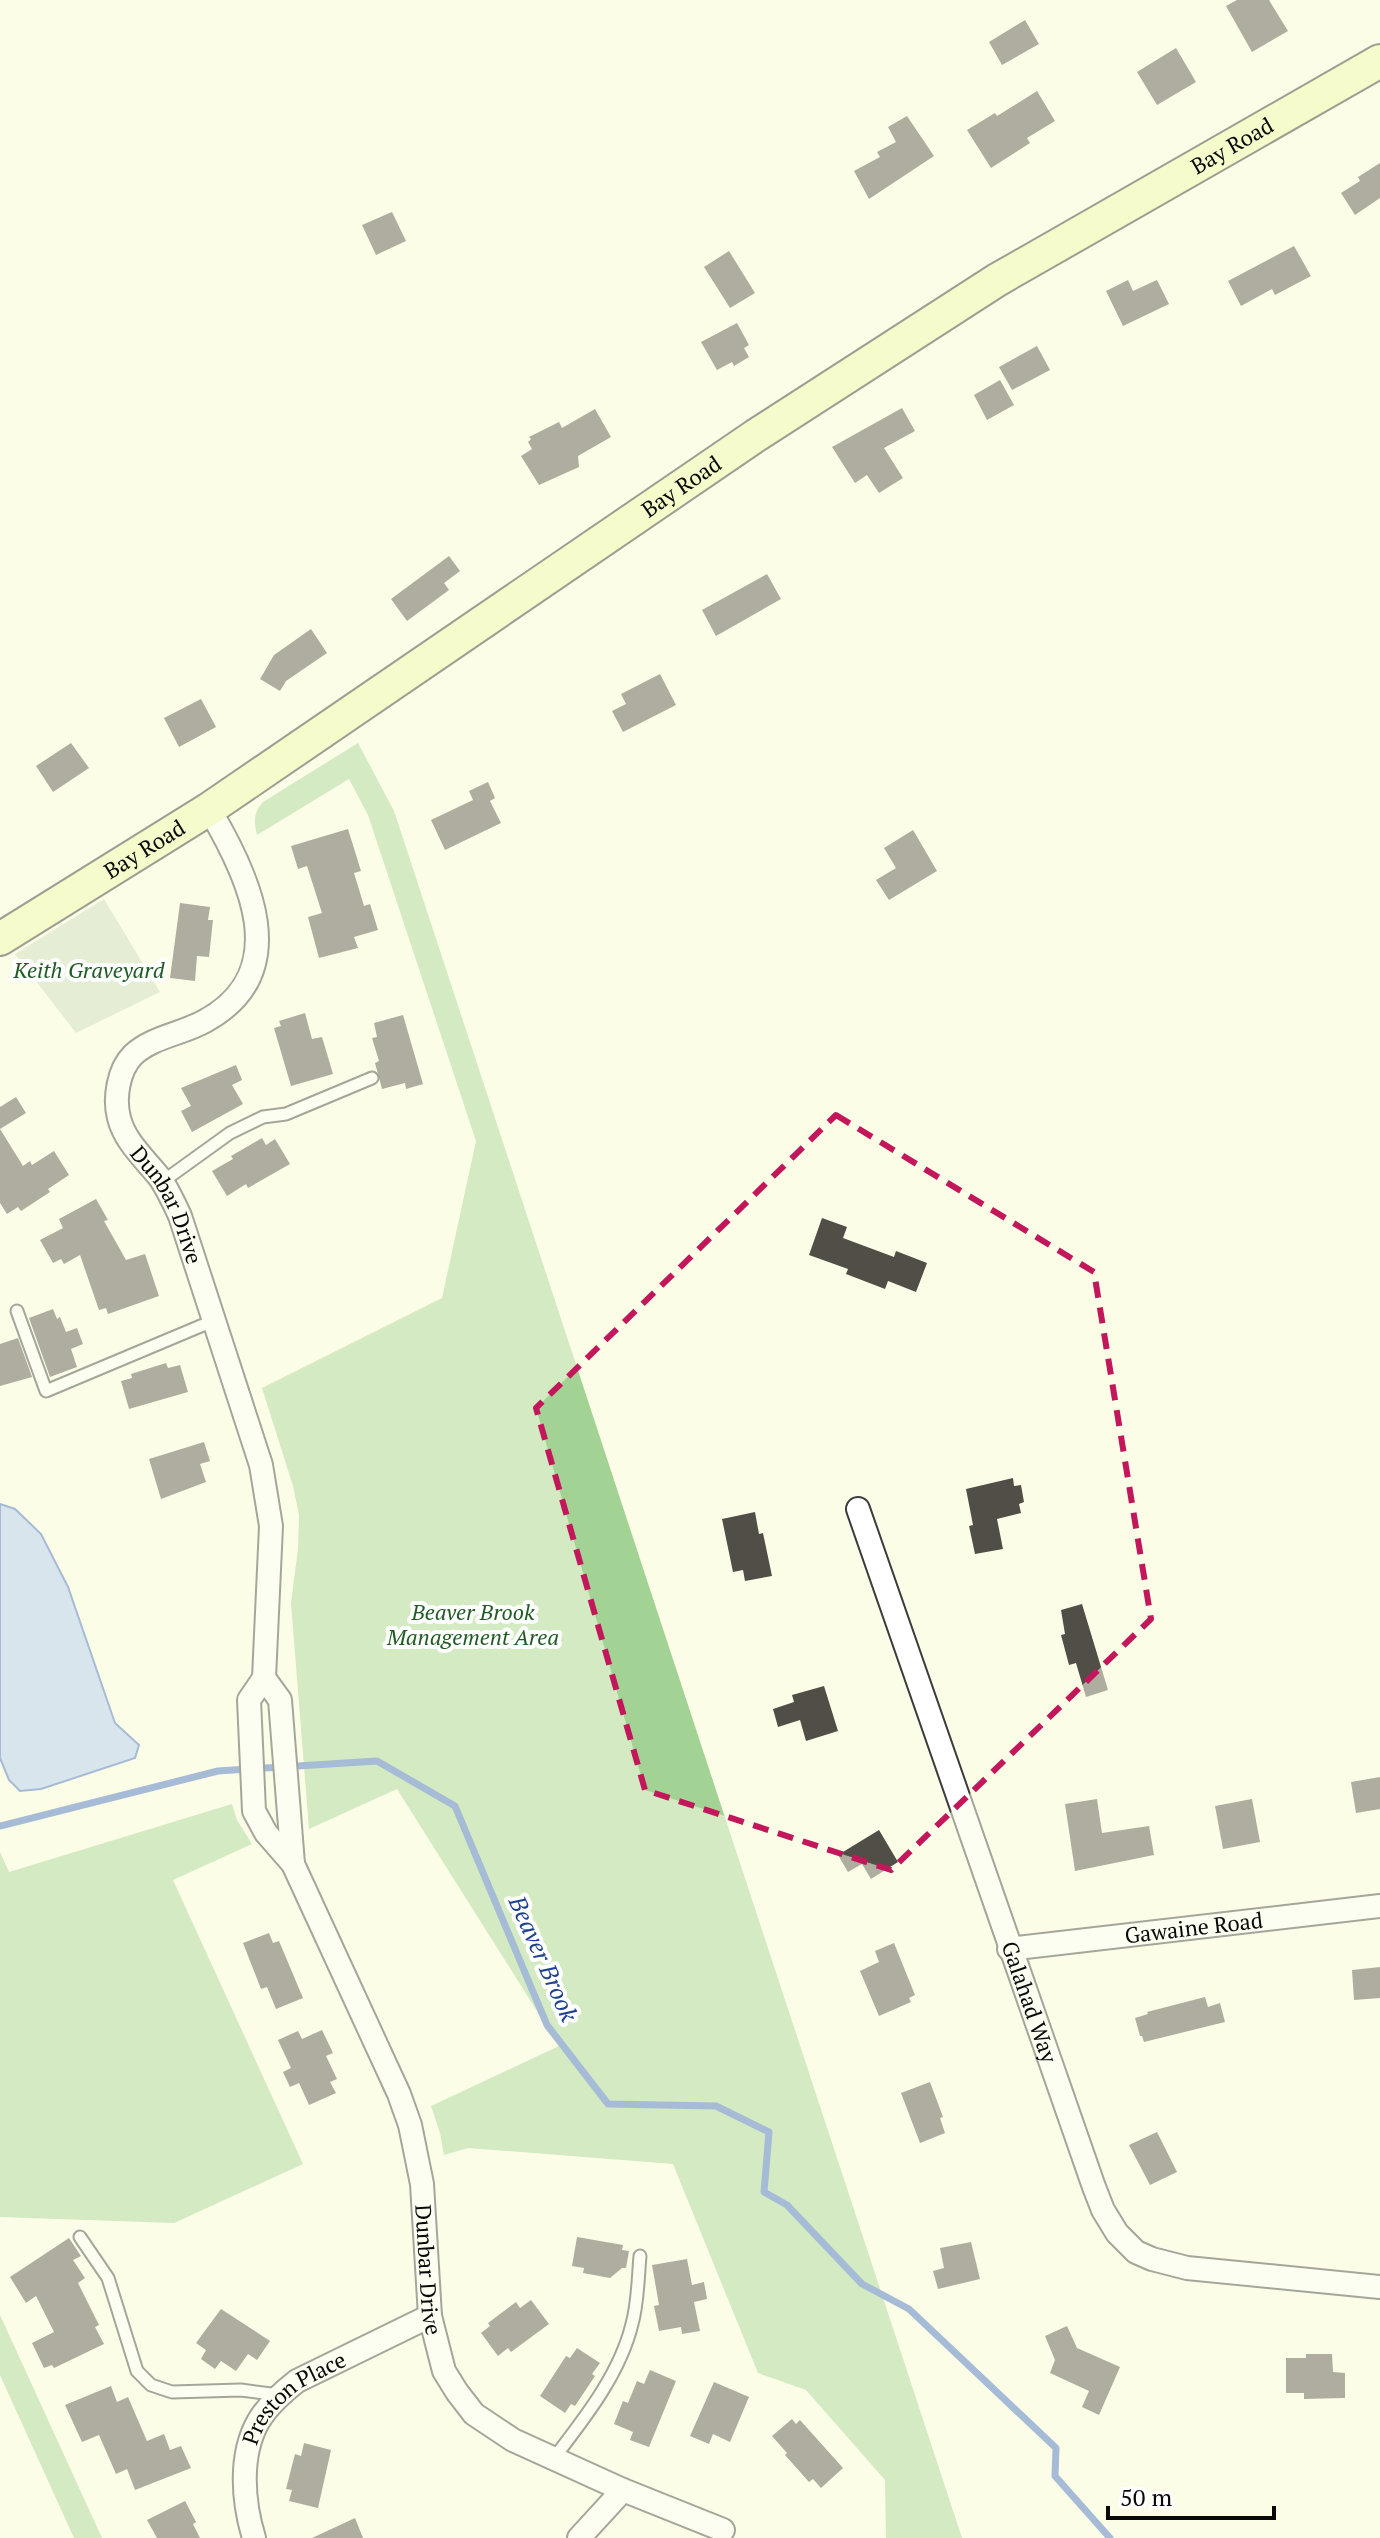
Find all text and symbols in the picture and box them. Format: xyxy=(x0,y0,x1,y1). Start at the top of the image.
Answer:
street label: Bay Road xyxy=(1185,110,1278,180)
street label: Bay Road xyxy=(635,449,726,523)
street label: Bay Road xyxy=(98,813,190,885)
park label: Keith Graveyard xyxy=(13,955,166,984)
street label: Dunbar Drive xyxy=(124,1139,210,1267)
park label: Beaver Brook Management Area xyxy=(386,1597,559,1651)
water label: Beaver Brook xyxy=(502,1890,586,2027)
street label: Gawaine Road xyxy=(1123,1905,1264,1949)
street label: Galahad Way xyxy=(996,1937,1065,2067)
street label: Dunbar Drive xyxy=(409,2204,449,2338)
street label: Preston Place xyxy=(235,2345,350,2448)
scale bar xyxy=(1108,2470,1274,2520)
text: 50 m xyxy=(1120,2481,1172,2513)

